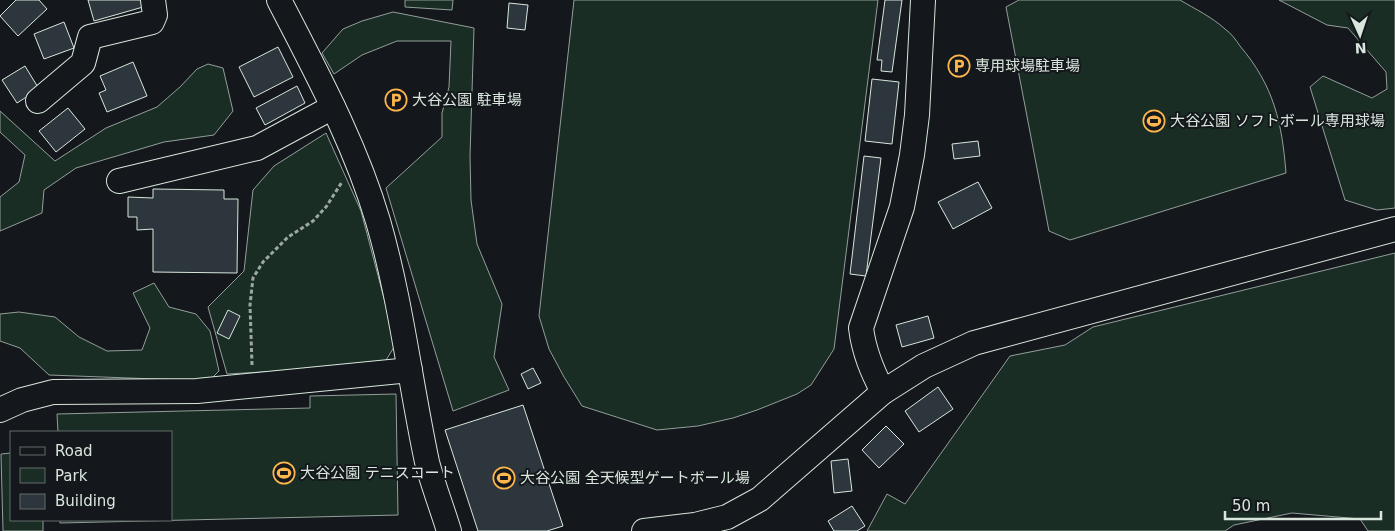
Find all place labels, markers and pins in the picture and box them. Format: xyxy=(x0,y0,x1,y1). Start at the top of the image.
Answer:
parking icon: 専用球場駐車場 xyxy=(947,54,971,78)
place label: 専用球場駐車場 xyxy=(975,57,1080,75)
parking icon: 大谷公園 駐車場 xyxy=(384,88,408,112)
place label: 大谷公園 駐車場 xyxy=(412,91,522,109)
sports icon: 大谷公園 ソフトボール専用球場 xyxy=(1142,109,1166,133)
place label: 大谷公園 ソフトボール専用球場 xyxy=(1170,112,1385,130)
sports icon: 大谷公園 テニスコート xyxy=(272,461,296,485)
place label: 大谷公園 テニスコート xyxy=(300,464,455,482)
sports icon: 大谷公園 全天候型ゲートボール場 xyxy=(492,466,516,490)
place label: 大谷公園 全天候型ゲートボール場 xyxy=(520,469,750,487)

